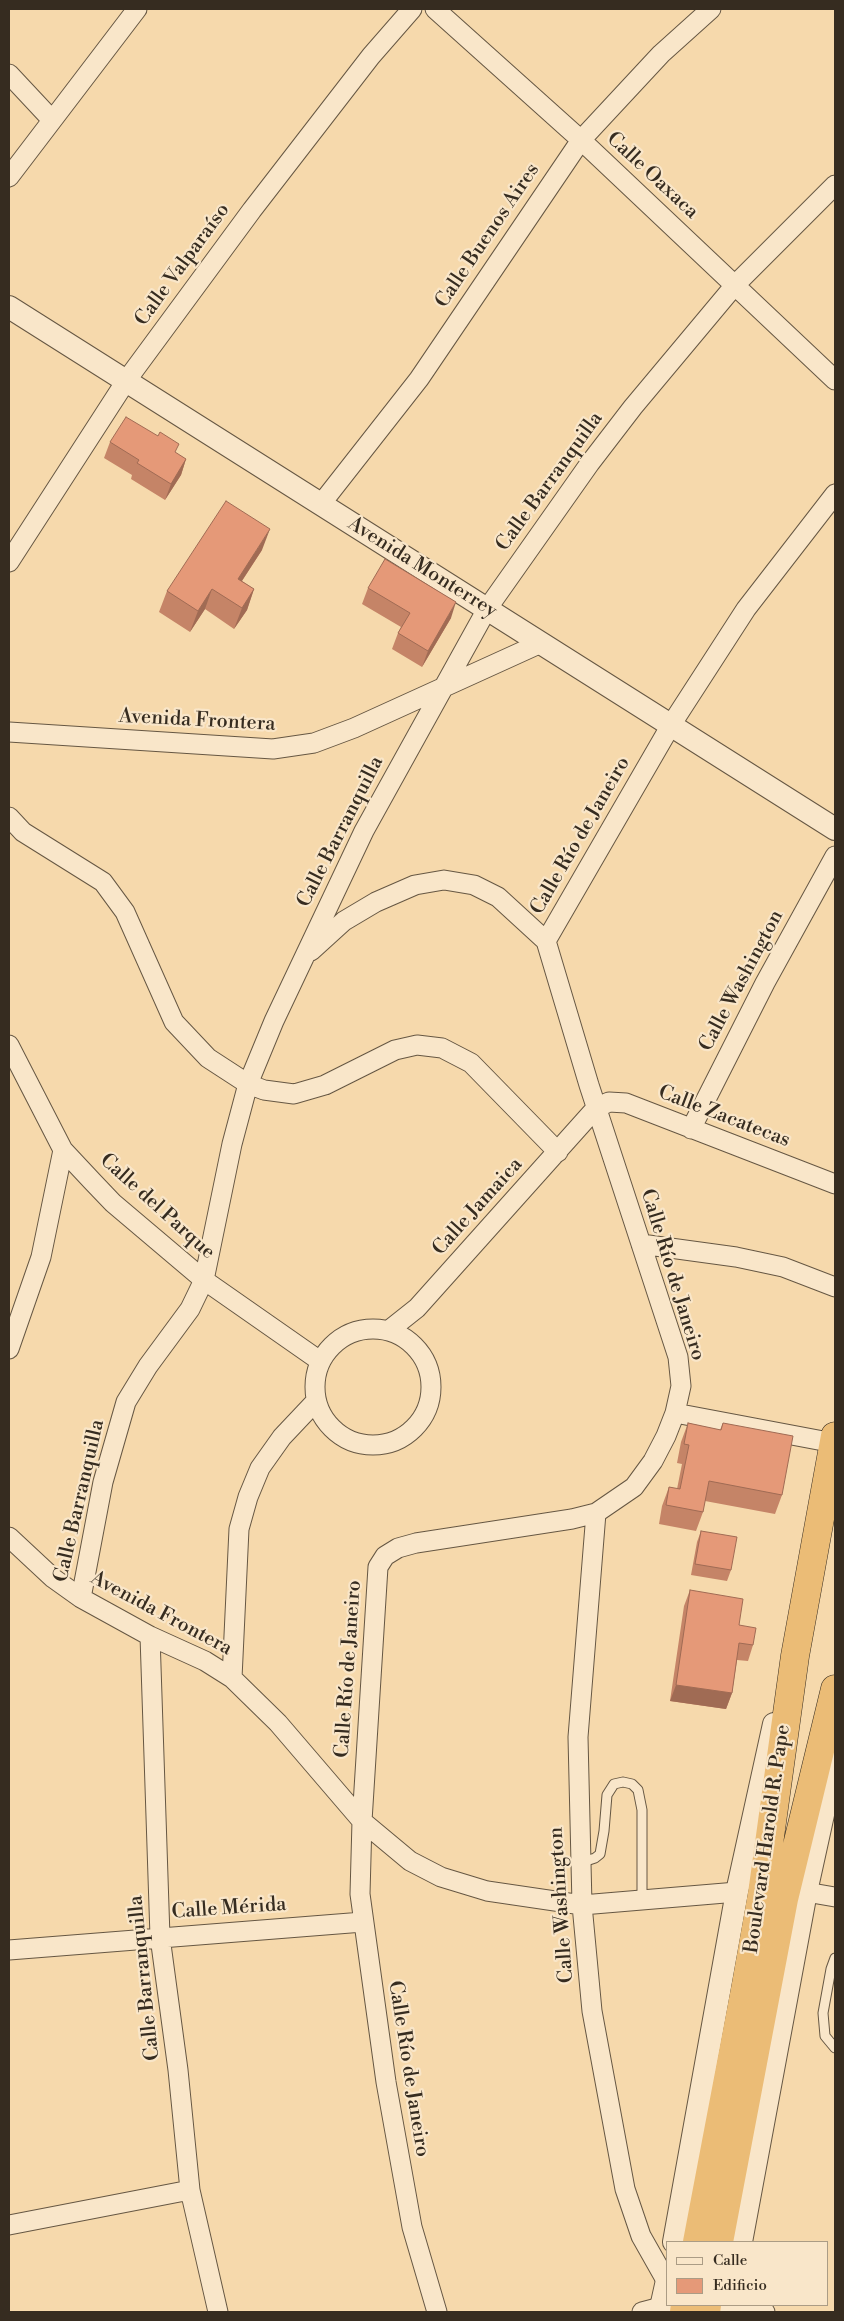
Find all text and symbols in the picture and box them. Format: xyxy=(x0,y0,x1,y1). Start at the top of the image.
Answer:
street label: Calle Oaxaca xyxy=(601,127,703,225)
street label: Calle Buenos Aires xyxy=(431,159,545,313)
street label: Calle Valparaíso xyxy=(131,199,235,331)
street label: Calle Barranquilla xyxy=(491,408,609,556)
street label: Avenida Monterrey xyxy=(343,512,501,624)
street label: Avenida Frontera xyxy=(118,705,276,737)
street label: Calle Barranquilla xyxy=(293,753,389,911)
street label: Calle Río de Janeiro xyxy=(526,753,636,919)
street label: Calle Washington xyxy=(695,906,789,1056)
street label: Calle Zacatecas xyxy=(655,1081,793,1153)
street label: Calle del Parque xyxy=(95,1149,219,1265)
street label: Calle Jamaica xyxy=(428,1153,528,1261)
street label: Calle Río de Janeiro xyxy=(634,1186,710,1364)
street label: Calle Barranquilla xyxy=(50,1417,110,1585)
street label: Avenida Frontera xyxy=(86,1567,236,1661)
street label: Calle Río de Janeiro xyxy=(331,1579,367,1759)
street label: Boulevard Harold R. Pape xyxy=(740,1723,796,1955)
street label: Calle Washington xyxy=(545,1826,579,1984)
street label: Calle Mérida xyxy=(171,1893,287,1925)
street label: Calle Barranquilla xyxy=(124,1894,166,2062)
street label: Calle Río de Janeiro xyxy=(382,1979,434,2159)
legend xyxy=(666,2241,829,2306)
text: Calle xyxy=(713,2251,747,2270)
text: Edificio xyxy=(713,2276,767,2295)

